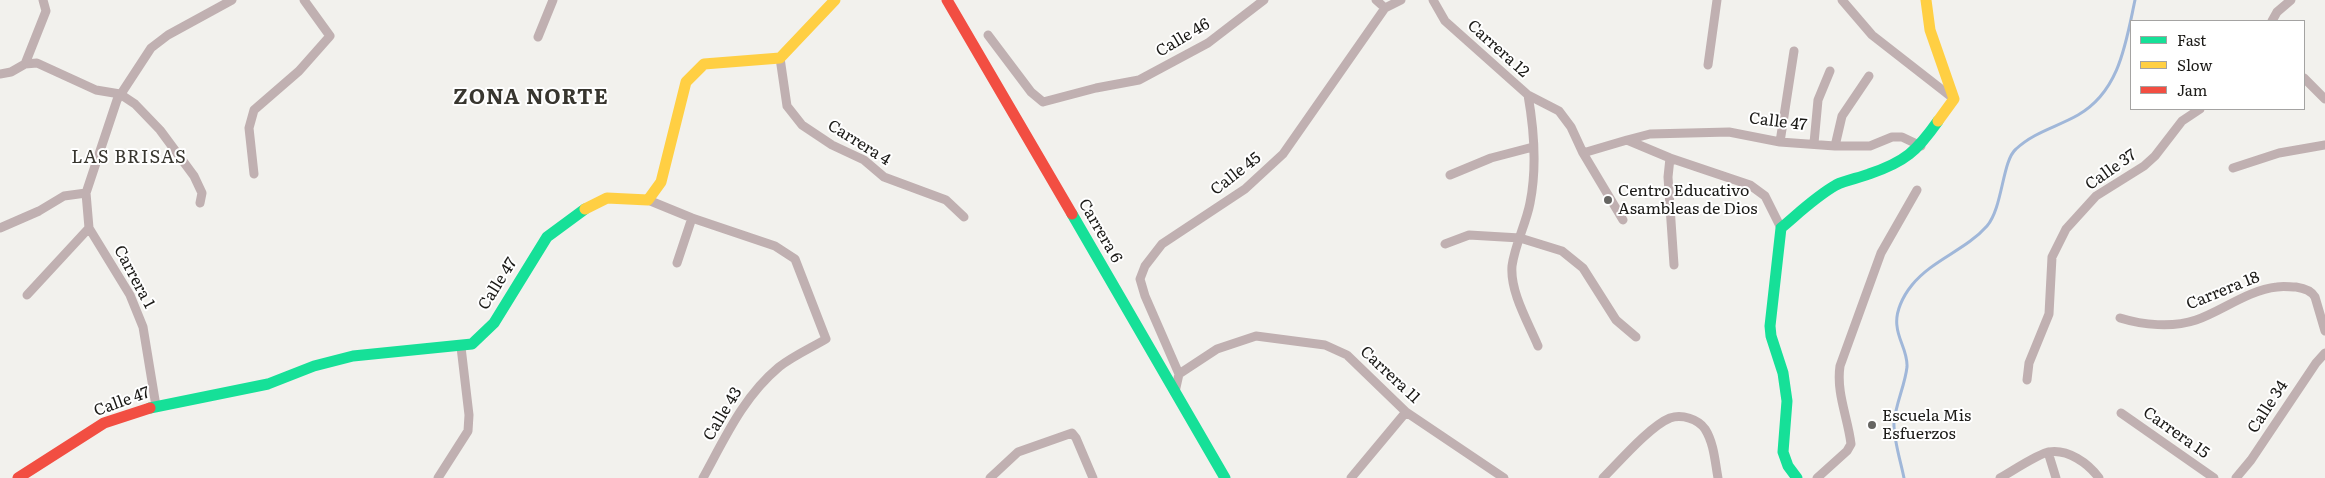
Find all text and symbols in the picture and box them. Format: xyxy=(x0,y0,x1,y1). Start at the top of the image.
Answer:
street label: Calle 46 xyxy=(1153,15,1213,61)
street label: Carrera 12 xyxy=(1463,16,1533,82)
legend xyxy=(2130,20,2305,110)
text: Fast xyxy=(2177,28,2206,51)
text: Slow xyxy=(2177,53,2212,76)
text: Jam xyxy=(2177,78,2207,101)
district label: ZONA NORTE xyxy=(452,85,610,111)
street label: Calle 47 xyxy=(1748,109,1808,135)
street label: Carrera 4 xyxy=(824,116,894,170)
street label: Calle 37 xyxy=(2082,145,2140,195)
district label: LAS BRISAS xyxy=(70,147,188,169)
street label: Calle 45 xyxy=(1207,148,1265,200)
place label: Centro Educativo Asambleas de Dios xyxy=(1618,181,1757,219)
marker: Centro Educativo Asambleas de Dios xyxy=(1602,194,1614,206)
street label: Carrera 6 xyxy=(1074,196,1126,266)
street label: Carrera 1 xyxy=(109,242,159,312)
street label: Calle 47 xyxy=(474,254,522,314)
street label: Carrera 18 xyxy=(2184,268,2262,314)
street label: Carrera 11 xyxy=(1356,342,1424,408)
street label: Calle 34 xyxy=(2244,377,2292,437)
street label: Calle 47 xyxy=(91,383,153,421)
street label: Calle 43 xyxy=(700,384,746,444)
street label: Carrera 15 xyxy=(2139,403,2213,463)
place label: Escuela Mis Esfuerzos xyxy=(1882,406,1971,444)
marker: Escuela Mis Esfuerzos xyxy=(1866,419,1878,431)

